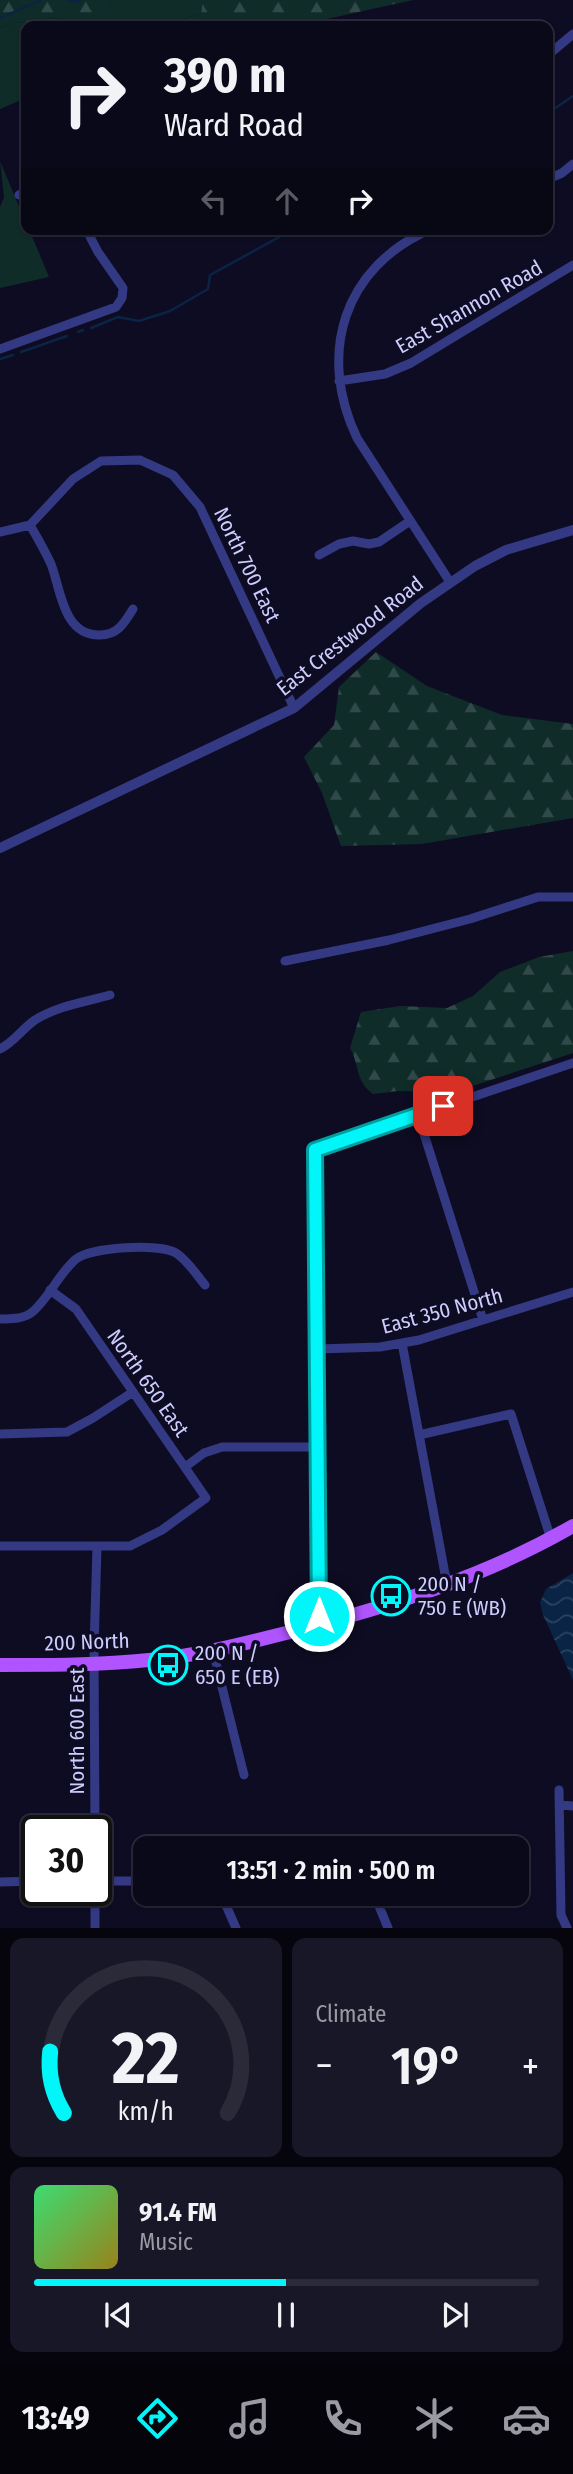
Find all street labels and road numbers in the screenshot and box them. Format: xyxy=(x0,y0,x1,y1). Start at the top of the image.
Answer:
street label: East Shannon Road xyxy=(391,254,547,360)
street label: North 700 East xyxy=(208,503,286,627)
street label: East Crestwood Road xyxy=(271,571,429,701)
street label: East 350 North xyxy=(378,1282,506,1340)
street label: North 650 East xyxy=(101,1324,195,1442)
street label: 200 North xyxy=(44,1628,130,1656)
street label: North 600 East xyxy=(64,1667,90,1794)

